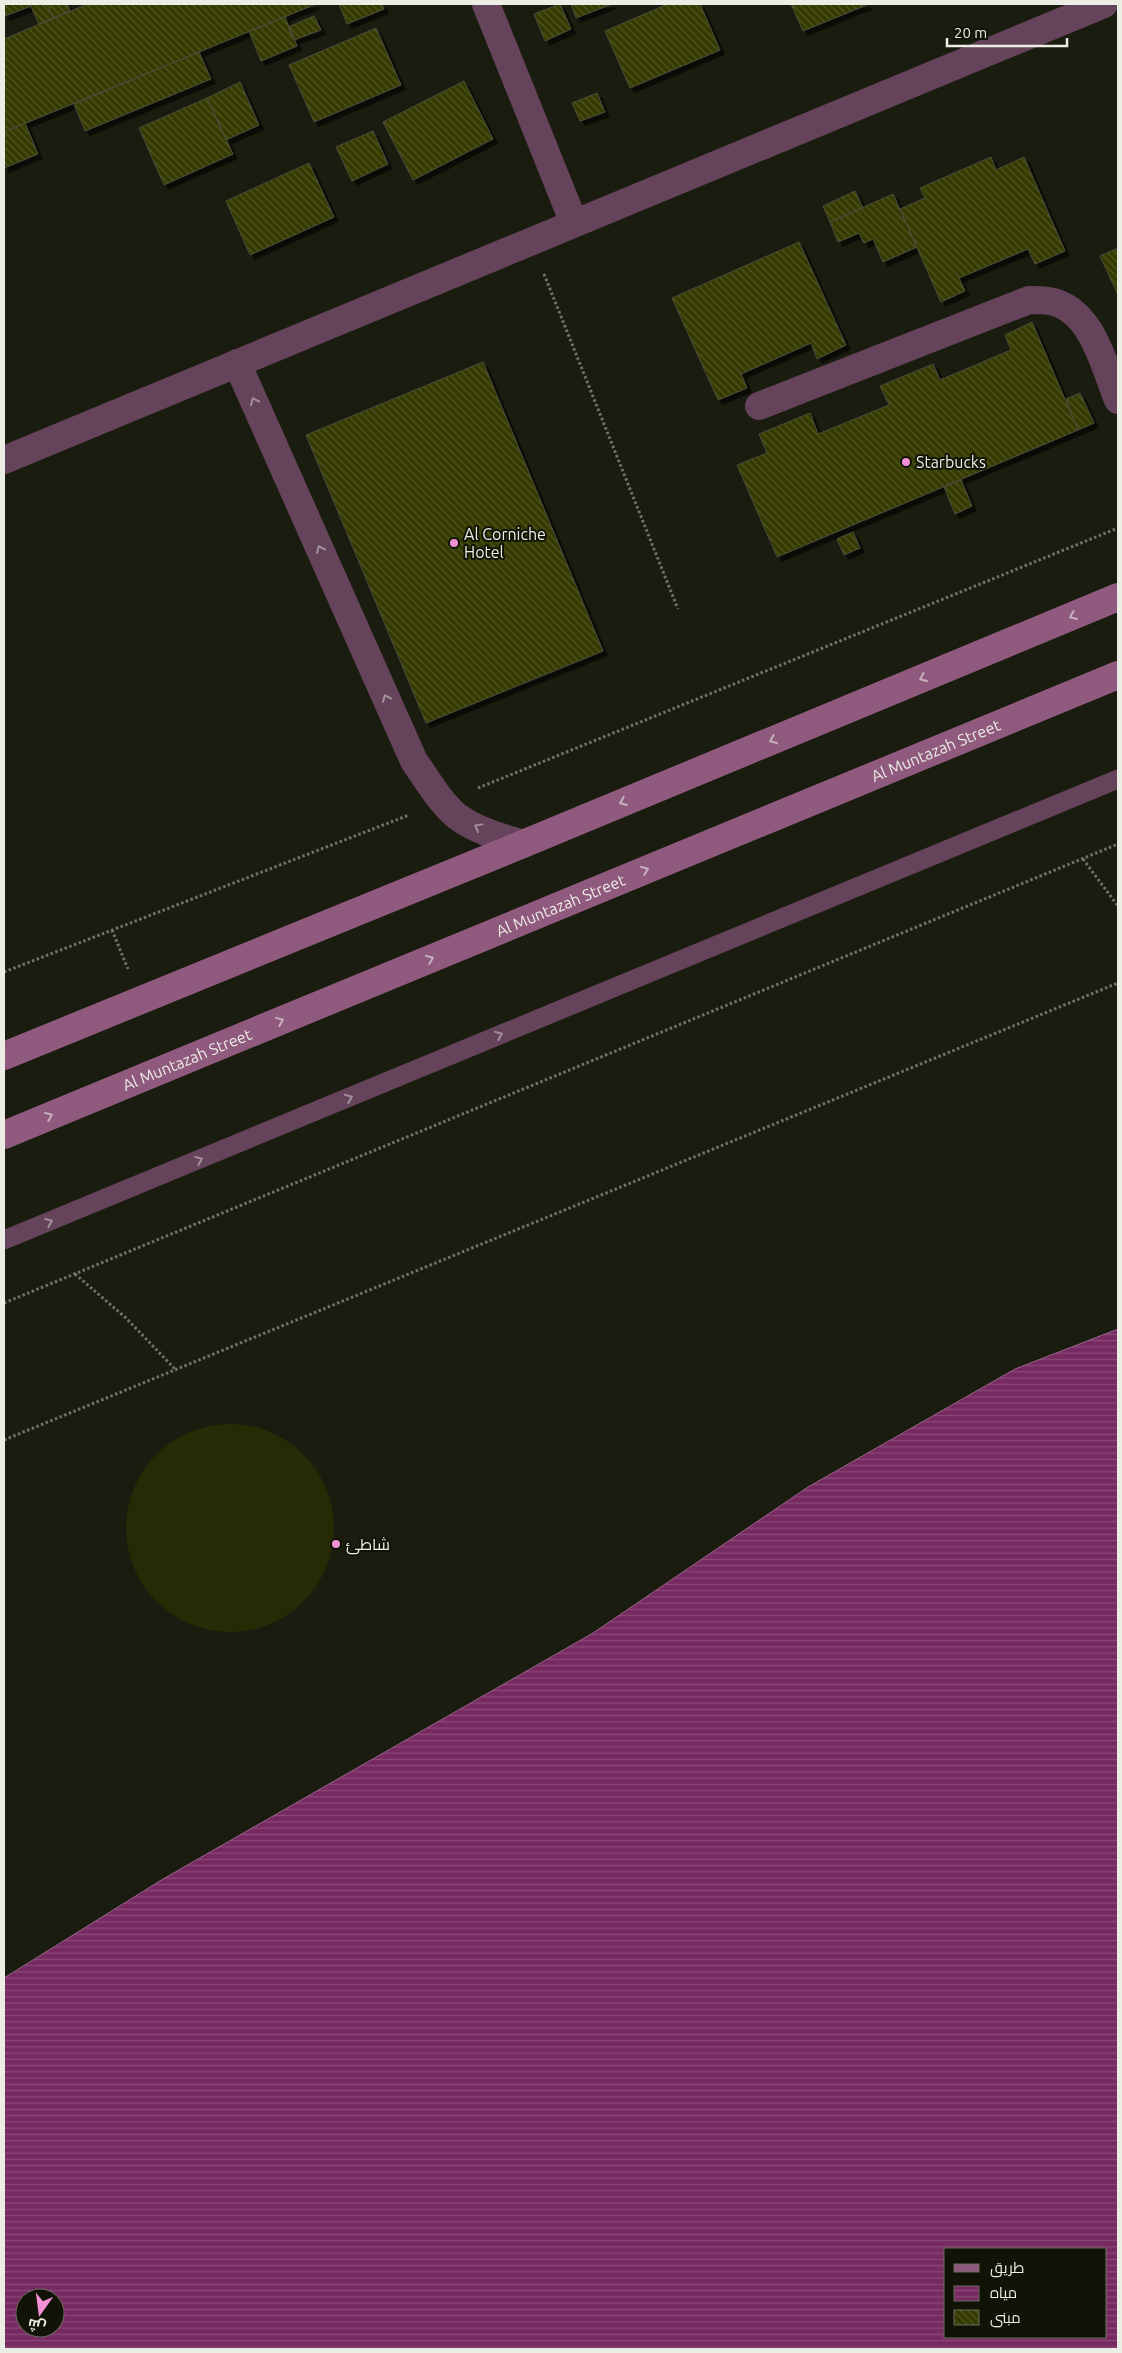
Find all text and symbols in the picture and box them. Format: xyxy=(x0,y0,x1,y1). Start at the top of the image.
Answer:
scale bar xyxy=(947,15,1067,47)
text: 20 m xyxy=(954,24,987,41)
one-way arrow xyxy=(250,397,260,406)
place label: Starbucks xyxy=(916,453,986,471)
marker: Starbucks xyxy=(900,456,912,468)
place label: Al Corniche Hotel xyxy=(464,525,546,561)
marker: Al Corniche Hotel xyxy=(448,537,460,549)
one-way arrow xyxy=(316,545,326,554)
one-way arrow xyxy=(1069,609,1078,620)
one-way arrow xyxy=(919,672,928,682)
one-way arrow xyxy=(382,694,392,703)
street label: Al Muntazah Street xyxy=(868,715,1004,785)
one-way arrow xyxy=(769,734,778,745)
one-way arrow xyxy=(619,796,628,807)
one-way arrow xyxy=(474,824,483,834)
one-way arrow xyxy=(640,866,649,877)
street label: Al Muntazah Street xyxy=(493,870,628,940)
one-way arrow xyxy=(425,955,434,965)
one-way arrow xyxy=(275,1016,284,1027)
street label: Al Muntazah Street xyxy=(120,1024,255,1094)
one-way arrow xyxy=(494,1031,503,1042)
one-way arrow xyxy=(344,1093,353,1104)
one-way arrow xyxy=(44,1112,53,1122)
one-way arrow xyxy=(194,1155,203,1166)
one-way arrow xyxy=(44,1217,53,1228)
place label: شاطئ xyxy=(346,1535,390,1555)
marker: شاطئ xyxy=(330,1538,342,1550)
legend xyxy=(944,2248,1107,2338)
text: طريق xyxy=(990,2259,1024,2278)
text: مياه xyxy=(990,2284,1017,2301)
north arrow xyxy=(15,2288,65,2338)
text: مبنى xyxy=(990,2309,1021,2328)
text: ش xyxy=(26,2315,48,2336)

